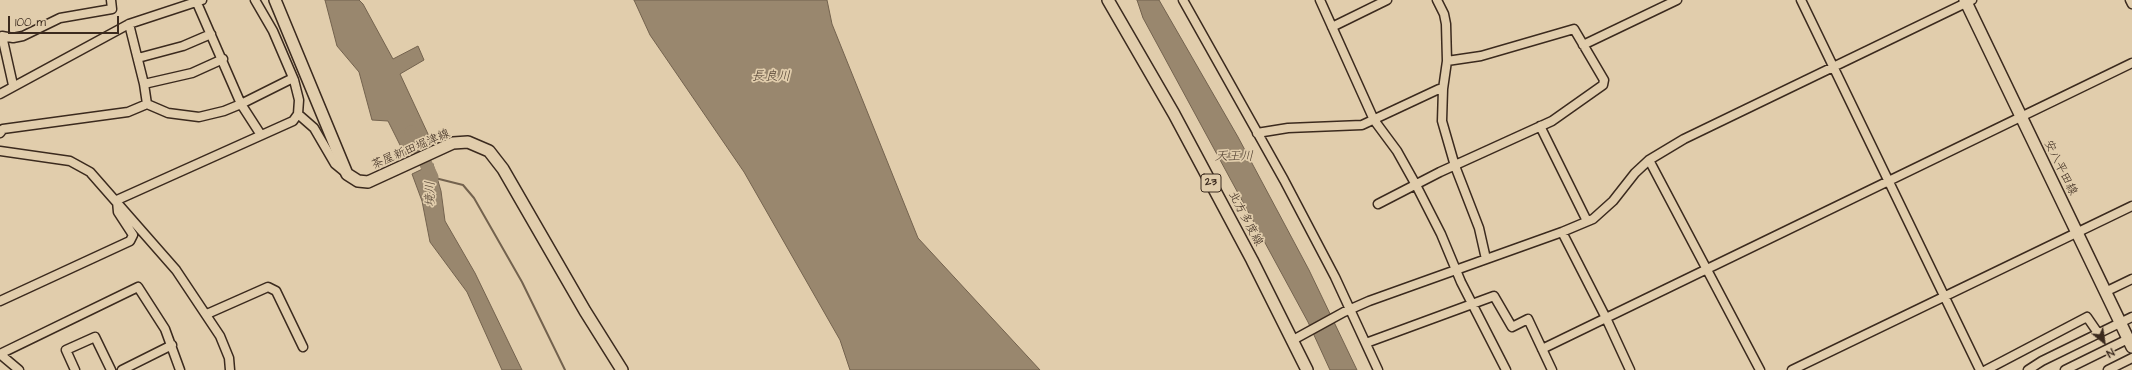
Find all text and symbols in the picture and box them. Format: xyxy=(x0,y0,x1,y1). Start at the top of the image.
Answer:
scale bar xyxy=(10,8,121,34)
text: 100 m xyxy=(15,14,46,31)
water label: 長良川 xyxy=(752,69,790,85)
street label: 茶屋新田堀津線 xyxy=(370,127,452,173)
street label: 安八平田線 xyxy=(2040,138,2080,198)
water label: 天王川 xyxy=(1215,149,1253,165)
road number: 23 xyxy=(1201,174,1221,192)
water label: 境川 xyxy=(423,181,439,207)
street label: 北方多度線 xyxy=(1225,189,1265,249)
north arrow xyxy=(2084,322,2124,362)
text: N xyxy=(2104,345,2117,361)

